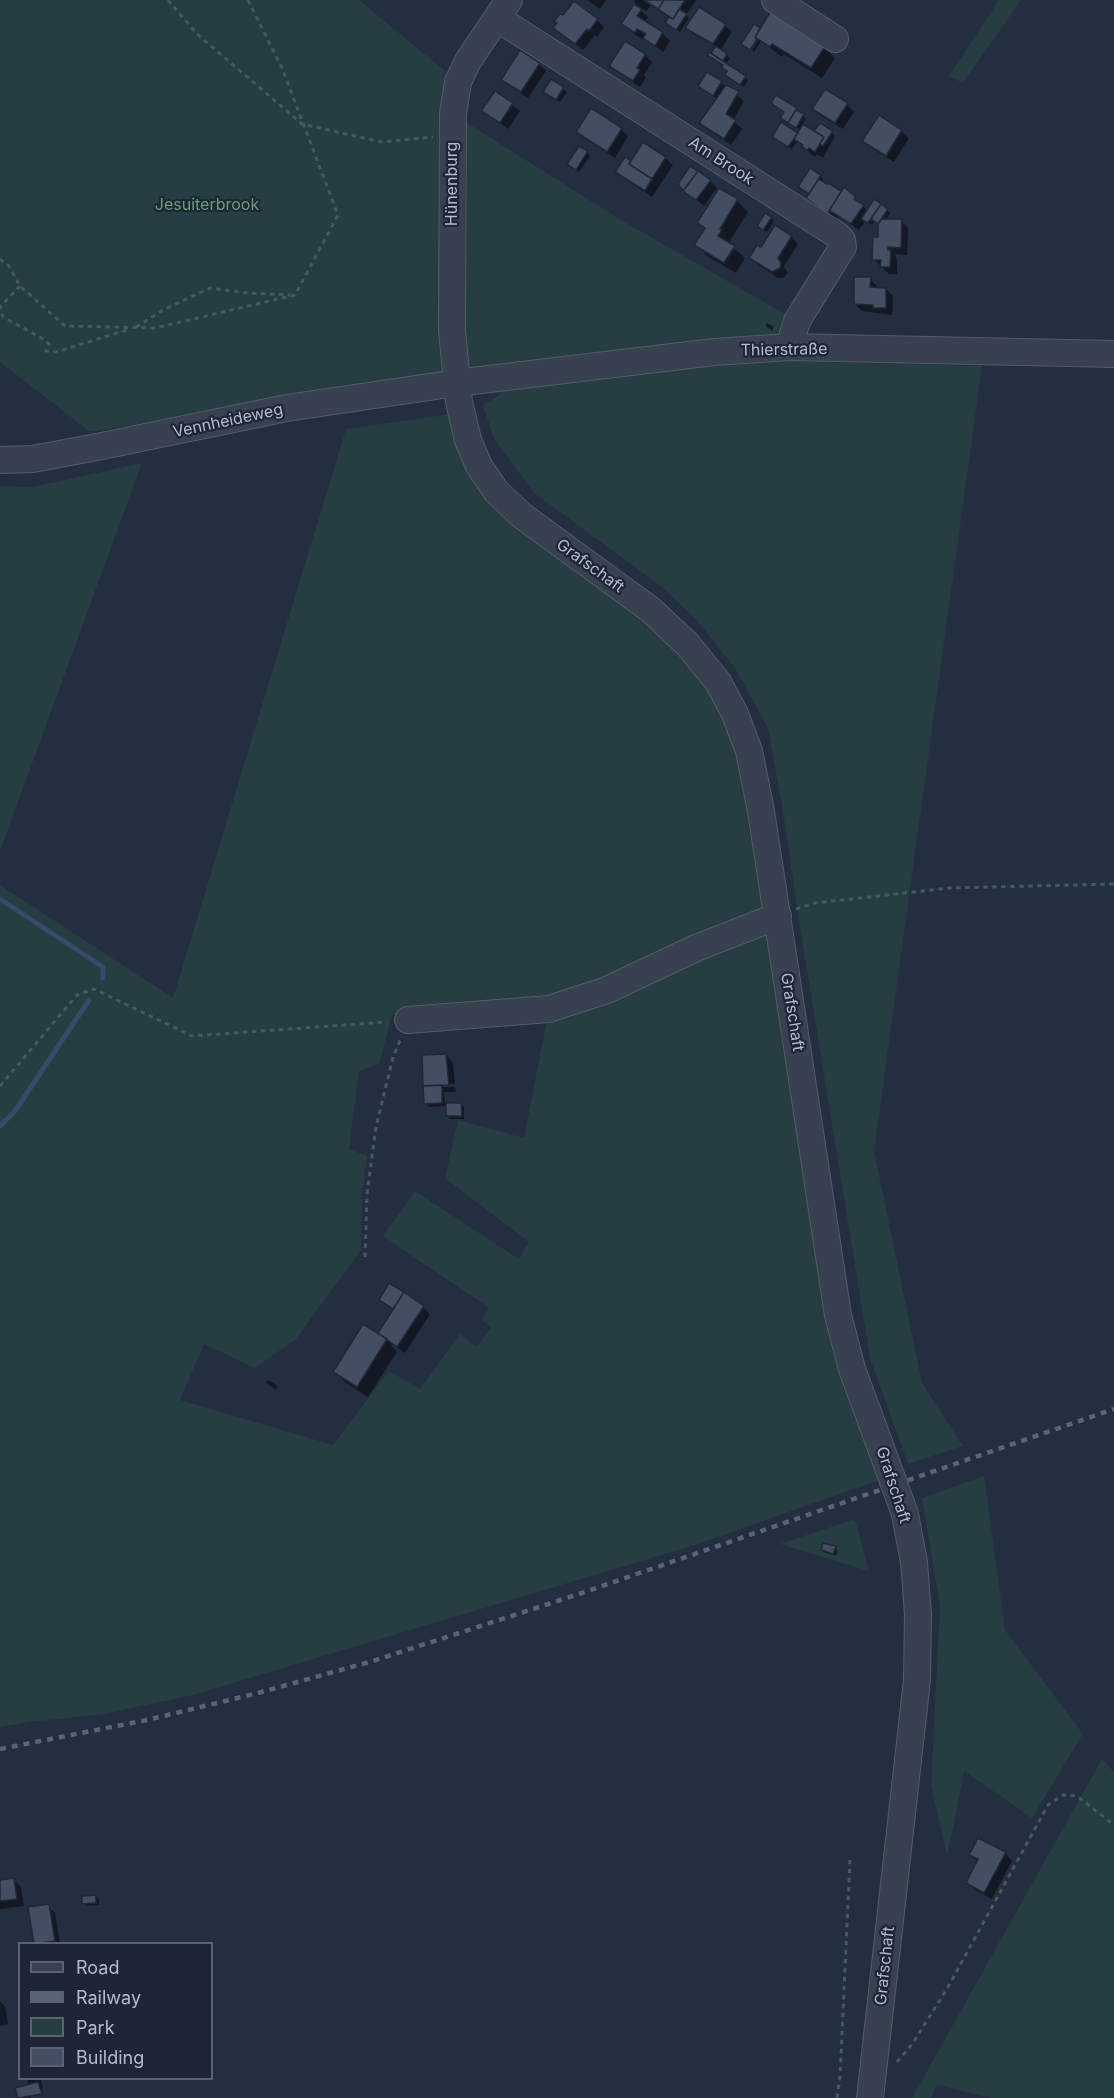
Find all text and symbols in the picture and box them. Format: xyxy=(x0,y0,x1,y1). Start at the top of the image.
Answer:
street label: Am Brook xyxy=(685,133,757,189)
street label: Hünenburg xyxy=(442,142,462,226)
park label: Jesuiterbrook xyxy=(155,195,259,215)
street label: Thierstraße xyxy=(740,340,828,360)
street label: Vennheideweg xyxy=(171,400,285,442)
street label: Grafschaft xyxy=(552,535,628,597)
street label: Grafschaft xyxy=(776,971,808,1053)
street label: Grafschaft xyxy=(872,1444,914,1526)
street label: Grafschaft xyxy=(871,1926,899,2006)
legend xyxy=(18,1942,213,2080)
text: Road xyxy=(76,1957,119,1978)
text: Railway xyxy=(76,1987,141,2008)
text: Park xyxy=(76,2017,115,2038)
text: Building xyxy=(76,2047,144,2068)

